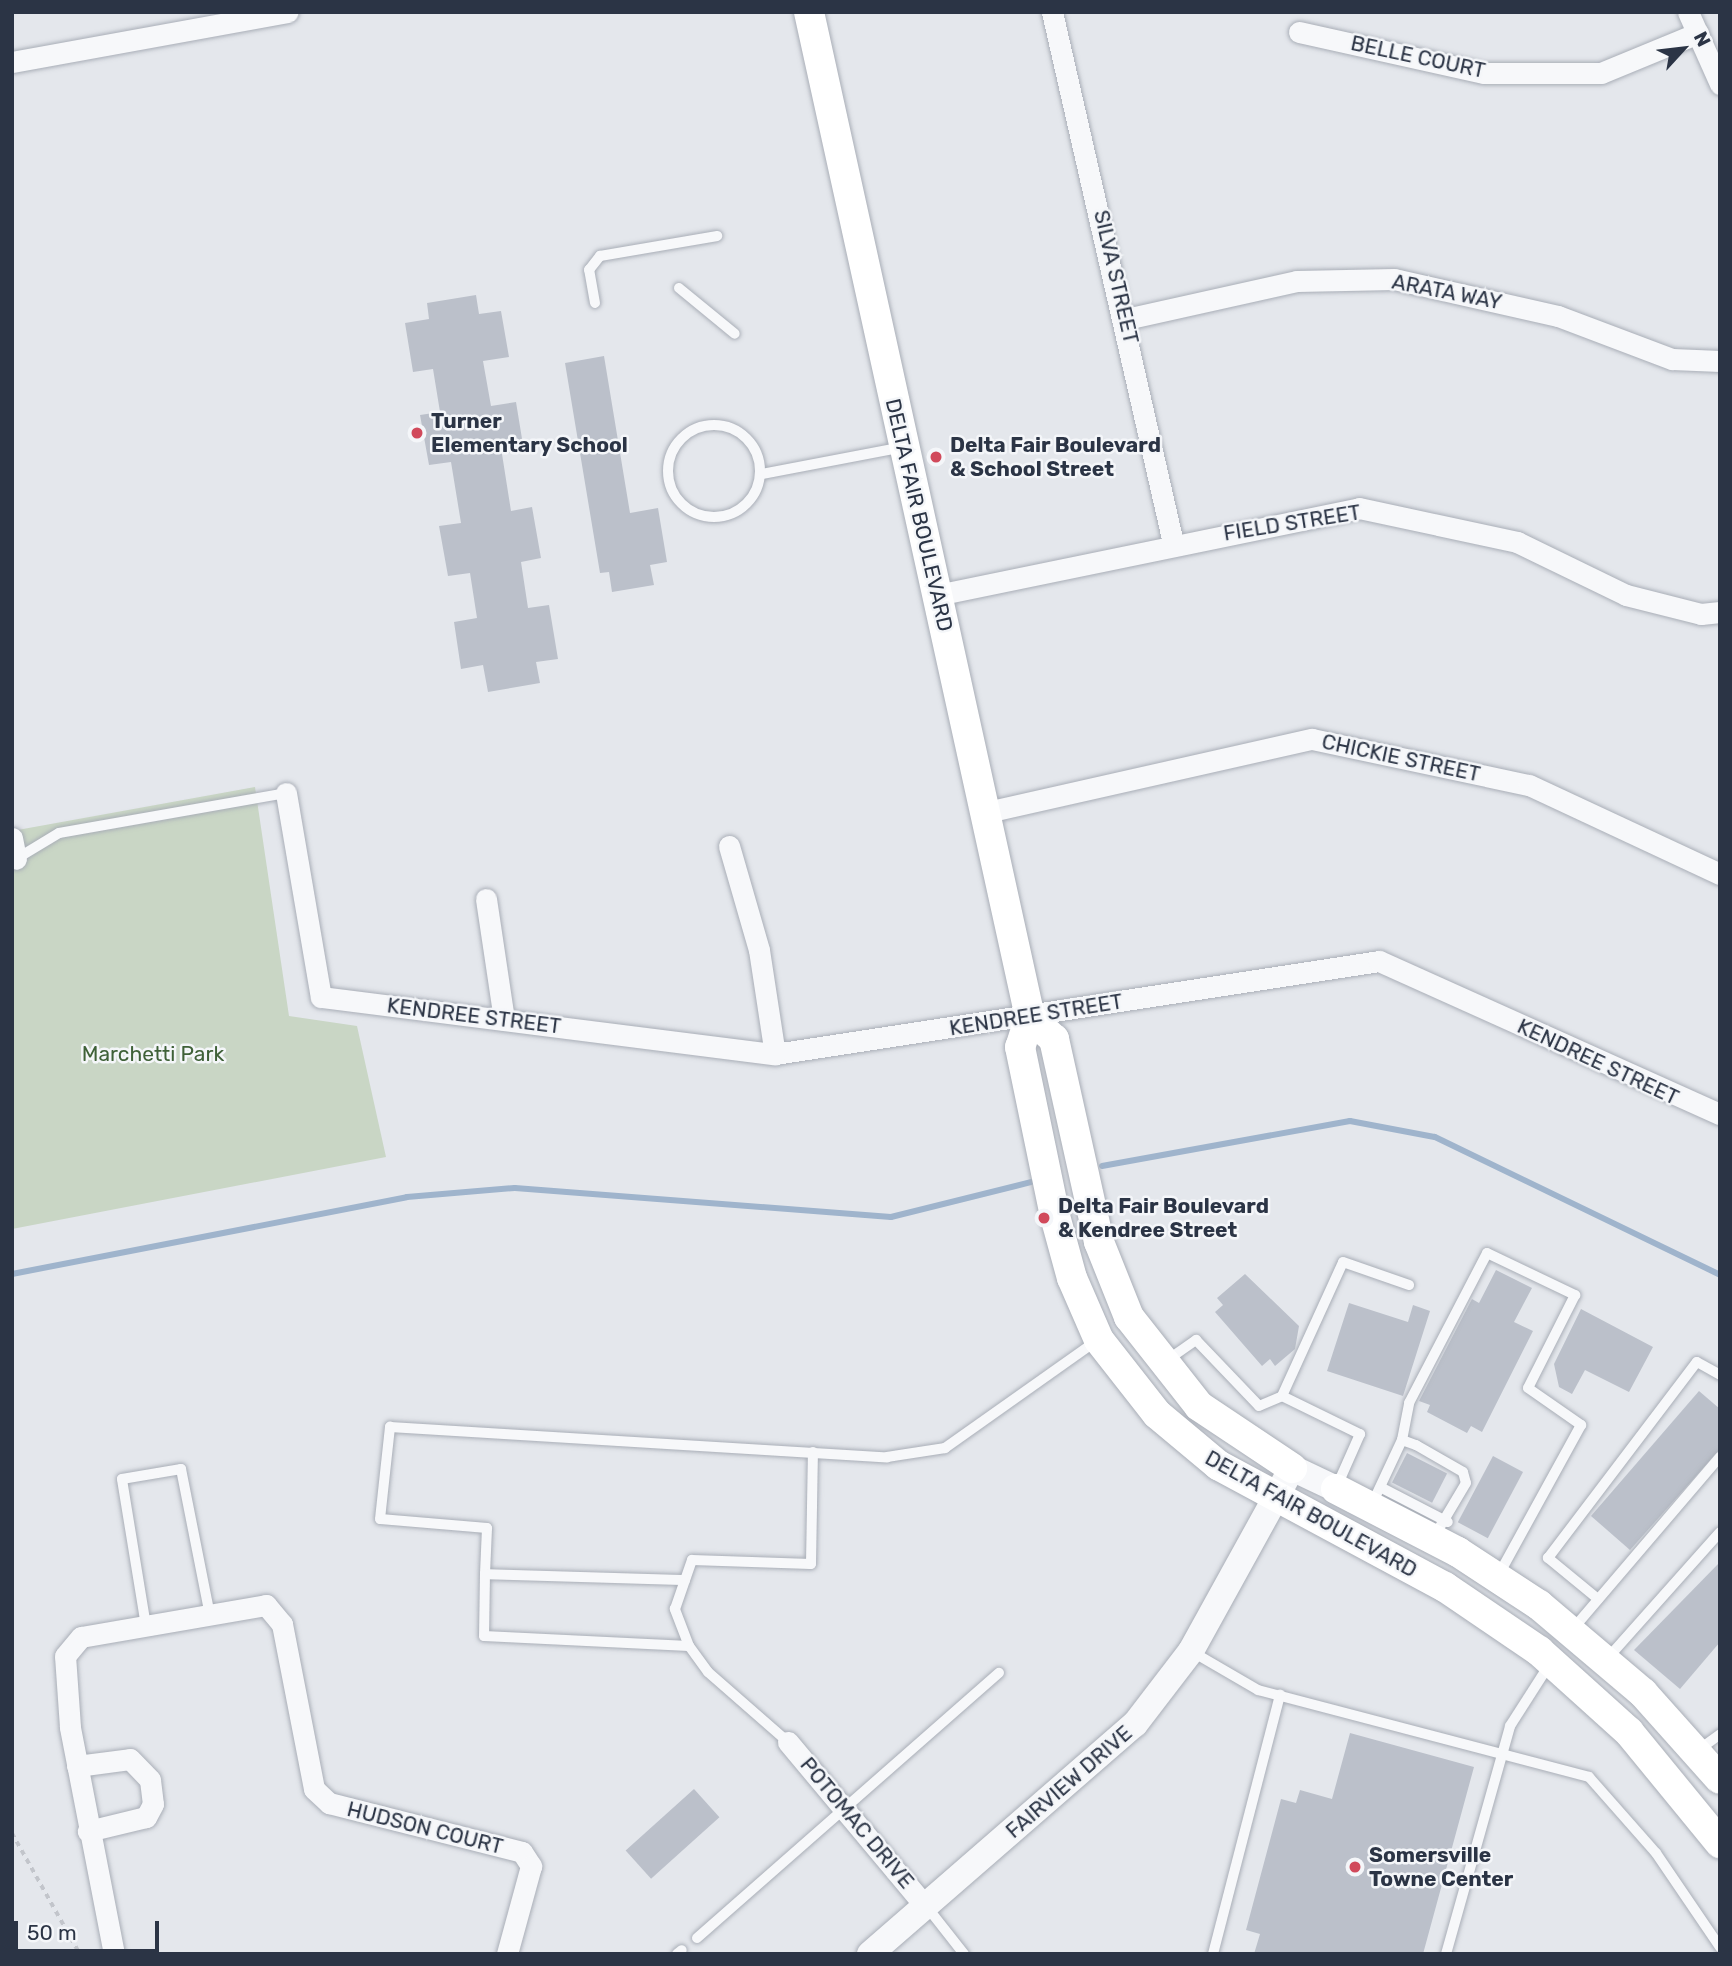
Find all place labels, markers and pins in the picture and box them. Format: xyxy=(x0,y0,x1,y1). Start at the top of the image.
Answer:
place label: Turner Elementary School xyxy=(431,408,628,458)
marker: Turner Elementary School xyxy=(409,425,425,441)
place label: Delta Fair Boulevard & School Street xyxy=(950,432,1161,482)
marker: Delta Fair Boulevard & School Street xyxy=(928,449,944,465)
place label: Delta Fair Boulevard & Kendree Street xyxy=(1058,1193,1269,1243)
marker: Delta Fair Boulevard & Kendree Street xyxy=(1036,1210,1052,1226)
place label: Somersville Towne Center xyxy=(1369,1842,1513,1892)
marker: Somersville Towne Center xyxy=(1347,1859,1363,1875)

